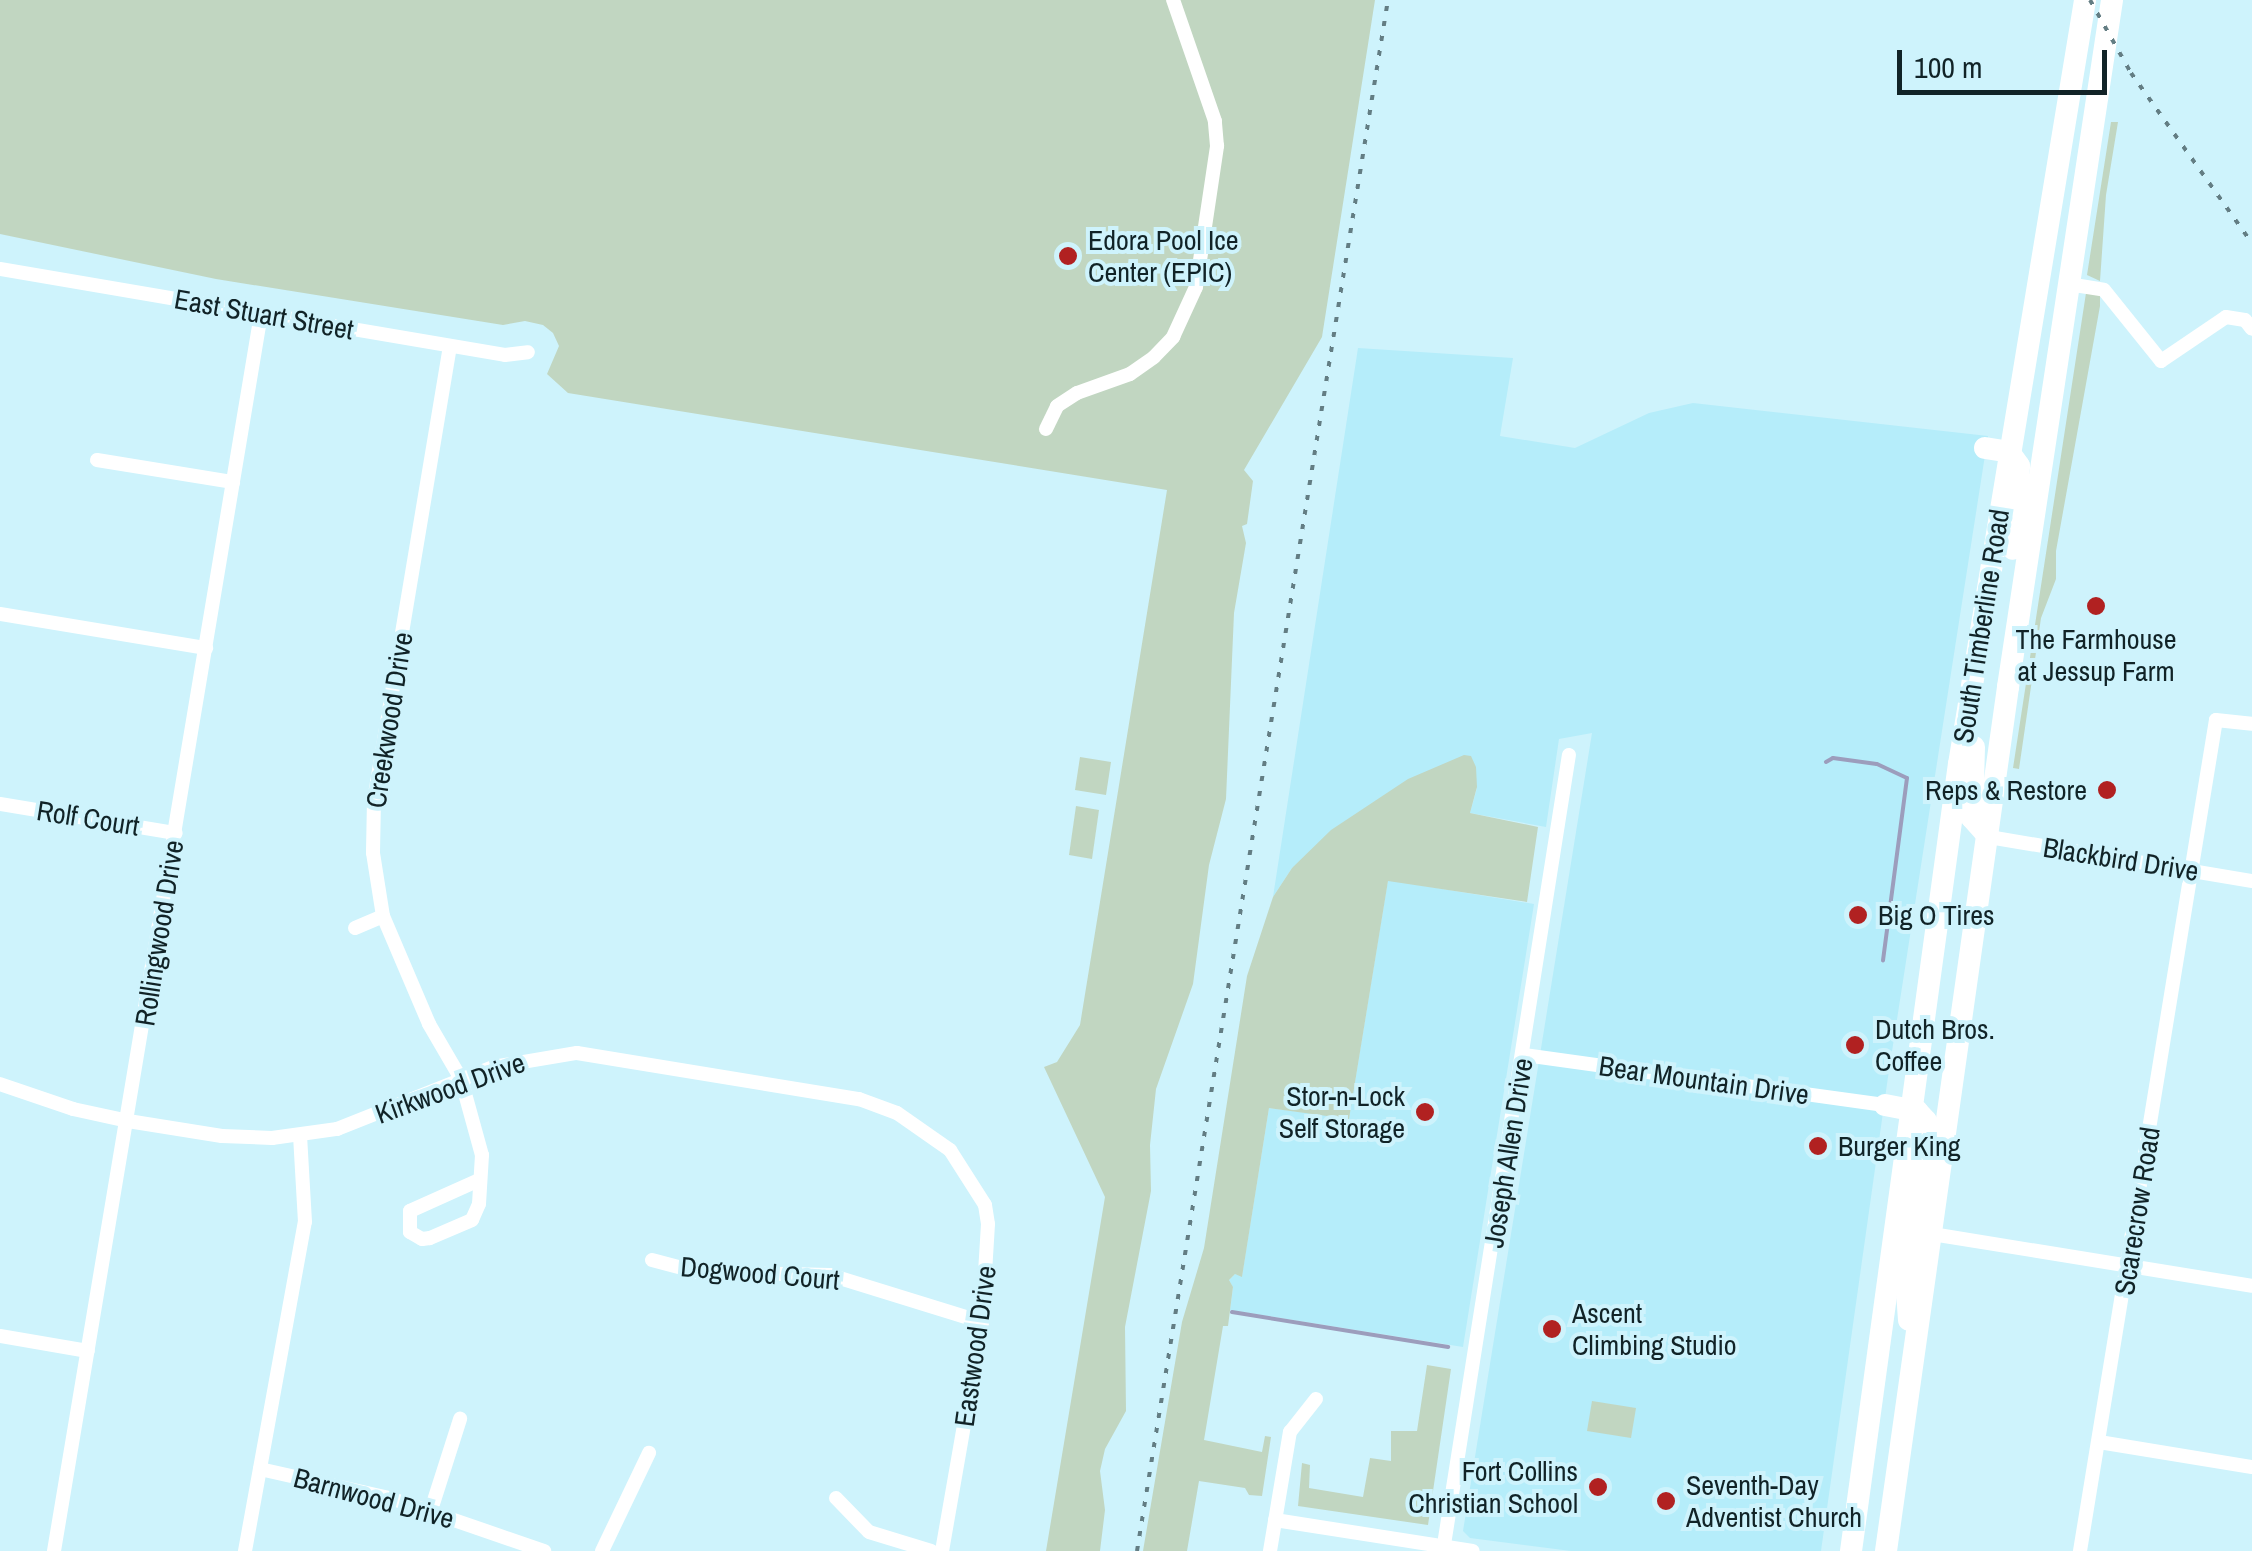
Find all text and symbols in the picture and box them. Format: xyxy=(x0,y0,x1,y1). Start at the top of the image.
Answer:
scale bar xyxy=(1902,30,2112,92)
text: 100 m xyxy=(1914,47,1982,87)
place label: Edora Pool Ice Center (EPIC) xyxy=(1088,223,1239,289)
marker: Edora Pool Ice Center (EPIC) xyxy=(1057,245,1079,267)
street label: East Stuart Street xyxy=(172,282,356,346)
street label: South Timberline Road xyxy=(1946,506,2016,746)
marker: The Farmhouse at Jessup Farm xyxy=(2085,595,2107,617)
place label: The Farmhouse at Jessup Farm xyxy=(2016,622,2176,688)
street label: Creekwood Drive xyxy=(359,630,419,810)
place label: Reps & Restore xyxy=(1925,773,2087,807)
marker: Reps & Restore xyxy=(2096,779,2118,801)
street label: Rolf Court xyxy=(34,793,142,843)
street label: Blackbird Drive xyxy=(2041,830,2201,888)
street label: Rollingwood Drive xyxy=(128,838,190,1028)
place label: Big O Tires xyxy=(1878,898,1995,932)
marker: Big O Tires xyxy=(1847,904,1869,926)
place label: Dutch Bros. Coffee xyxy=(1875,1012,1995,1078)
marker: Dutch Bros. Coffee xyxy=(1844,1034,1866,1056)
street label: Kirkwood Drive xyxy=(371,1045,529,1131)
street label: Bear Mountain Drive xyxy=(1597,1049,1811,1111)
street label: Joseph Allen Drive xyxy=(1476,1055,1540,1251)
place label: Stor-n-Lock Self Storage xyxy=(1279,1079,1405,1145)
marker: Stor-n-Lock Self Storage xyxy=(1414,1101,1436,1123)
street label: Scarecrow Road xyxy=(2107,1125,2167,1297)
place label: Burger King xyxy=(1838,1129,1961,1163)
marker: Burger King xyxy=(1807,1135,1829,1157)
street label: Dogwood Court xyxy=(679,1249,841,1297)
street label: Eastwood Drive xyxy=(947,1263,1003,1429)
place label: Ascent Climbing Studio xyxy=(1572,1296,1737,1362)
marker: Ascent Climbing Studio xyxy=(1541,1318,1563,1340)
place label: Fort Collins Christian School xyxy=(1408,1454,1578,1520)
street label: Barnwood Drive xyxy=(290,1460,458,1536)
place label: Seventh-Day Adventist Church xyxy=(1686,1468,1862,1534)
marker: Fort Collins Christian School xyxy=(1587,1476,1609,1498)
marker: Seventh-Day Adventist Church xyxy=(1655,1490,1677,1512)

